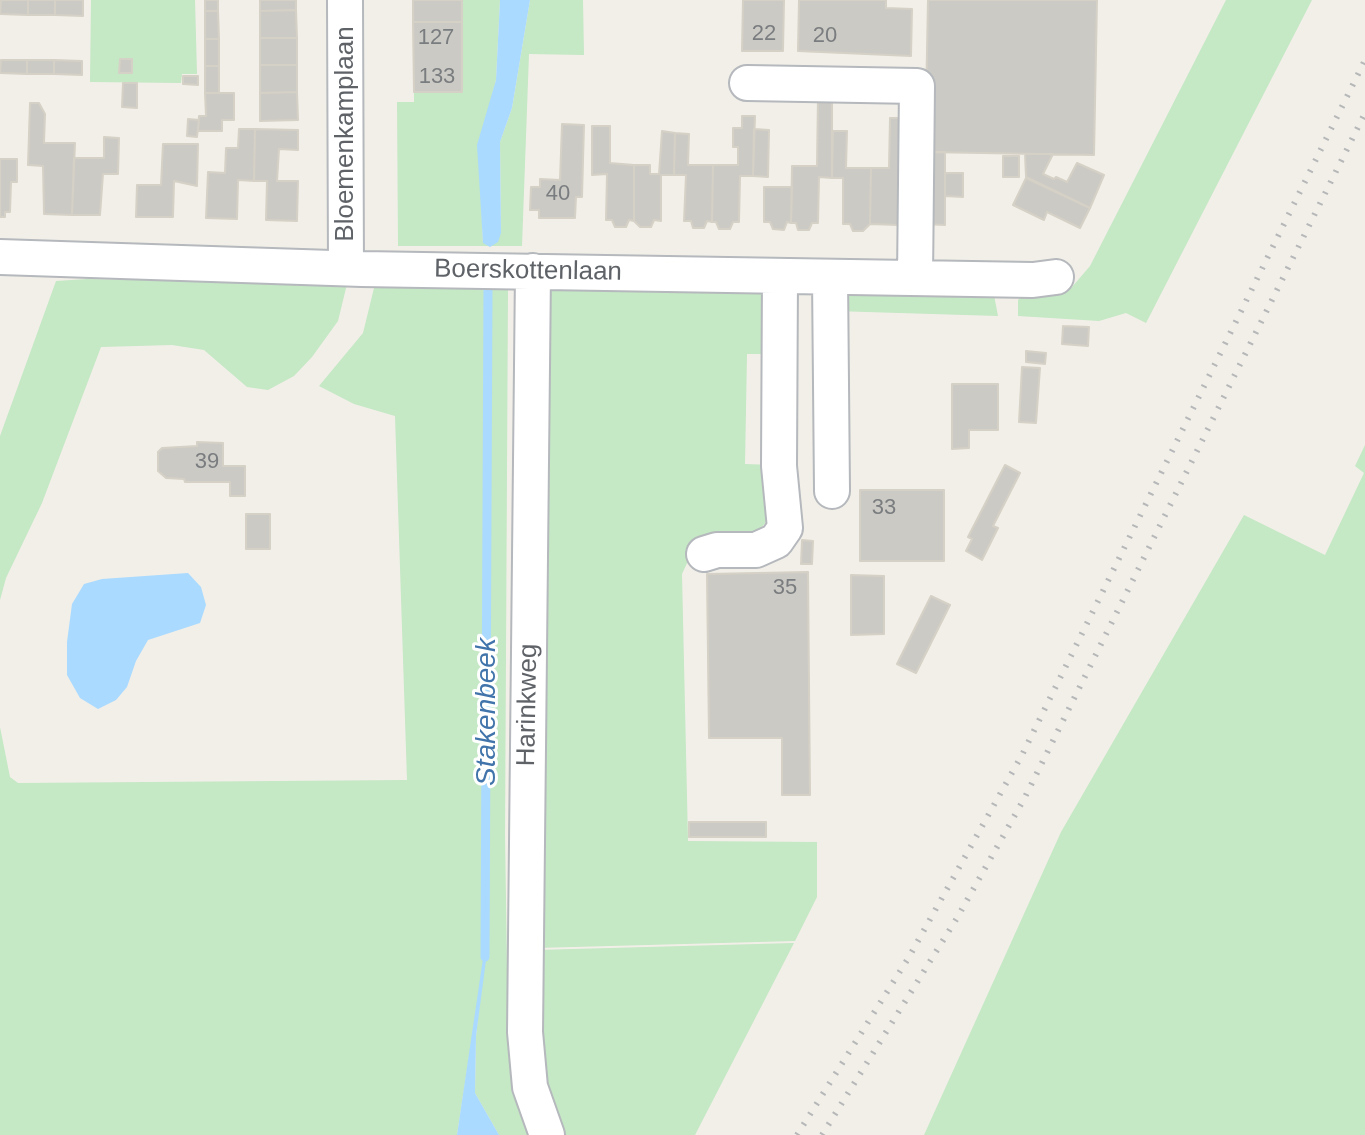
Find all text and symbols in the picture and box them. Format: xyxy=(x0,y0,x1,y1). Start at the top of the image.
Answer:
house number: 22 xyxy=(752,21,776,47)
house number: 20 xyxy=(813,23,837,49)
house number: 127 xyxy=(418,25,454,51)
street label: Bloemenkamplaan xyxy=(330,26,362,242)
house number: 133 xyxy=(419,64,455,90)
house number: 40 xyxy=(546,181,570,207)
street label: Boerskottenlaan xyxy=(434,254,622,288)
house number: 39 xyxy=(195,449,219,475)
house number: 33 xyxy=(872,495,896,521)
house number: 35 xyxy=(773,575,797,601)
water label: Stakenbeek xyxy=(470,638,504,786)
street label: Harinkweg xyxy=(511,643,545,767)

